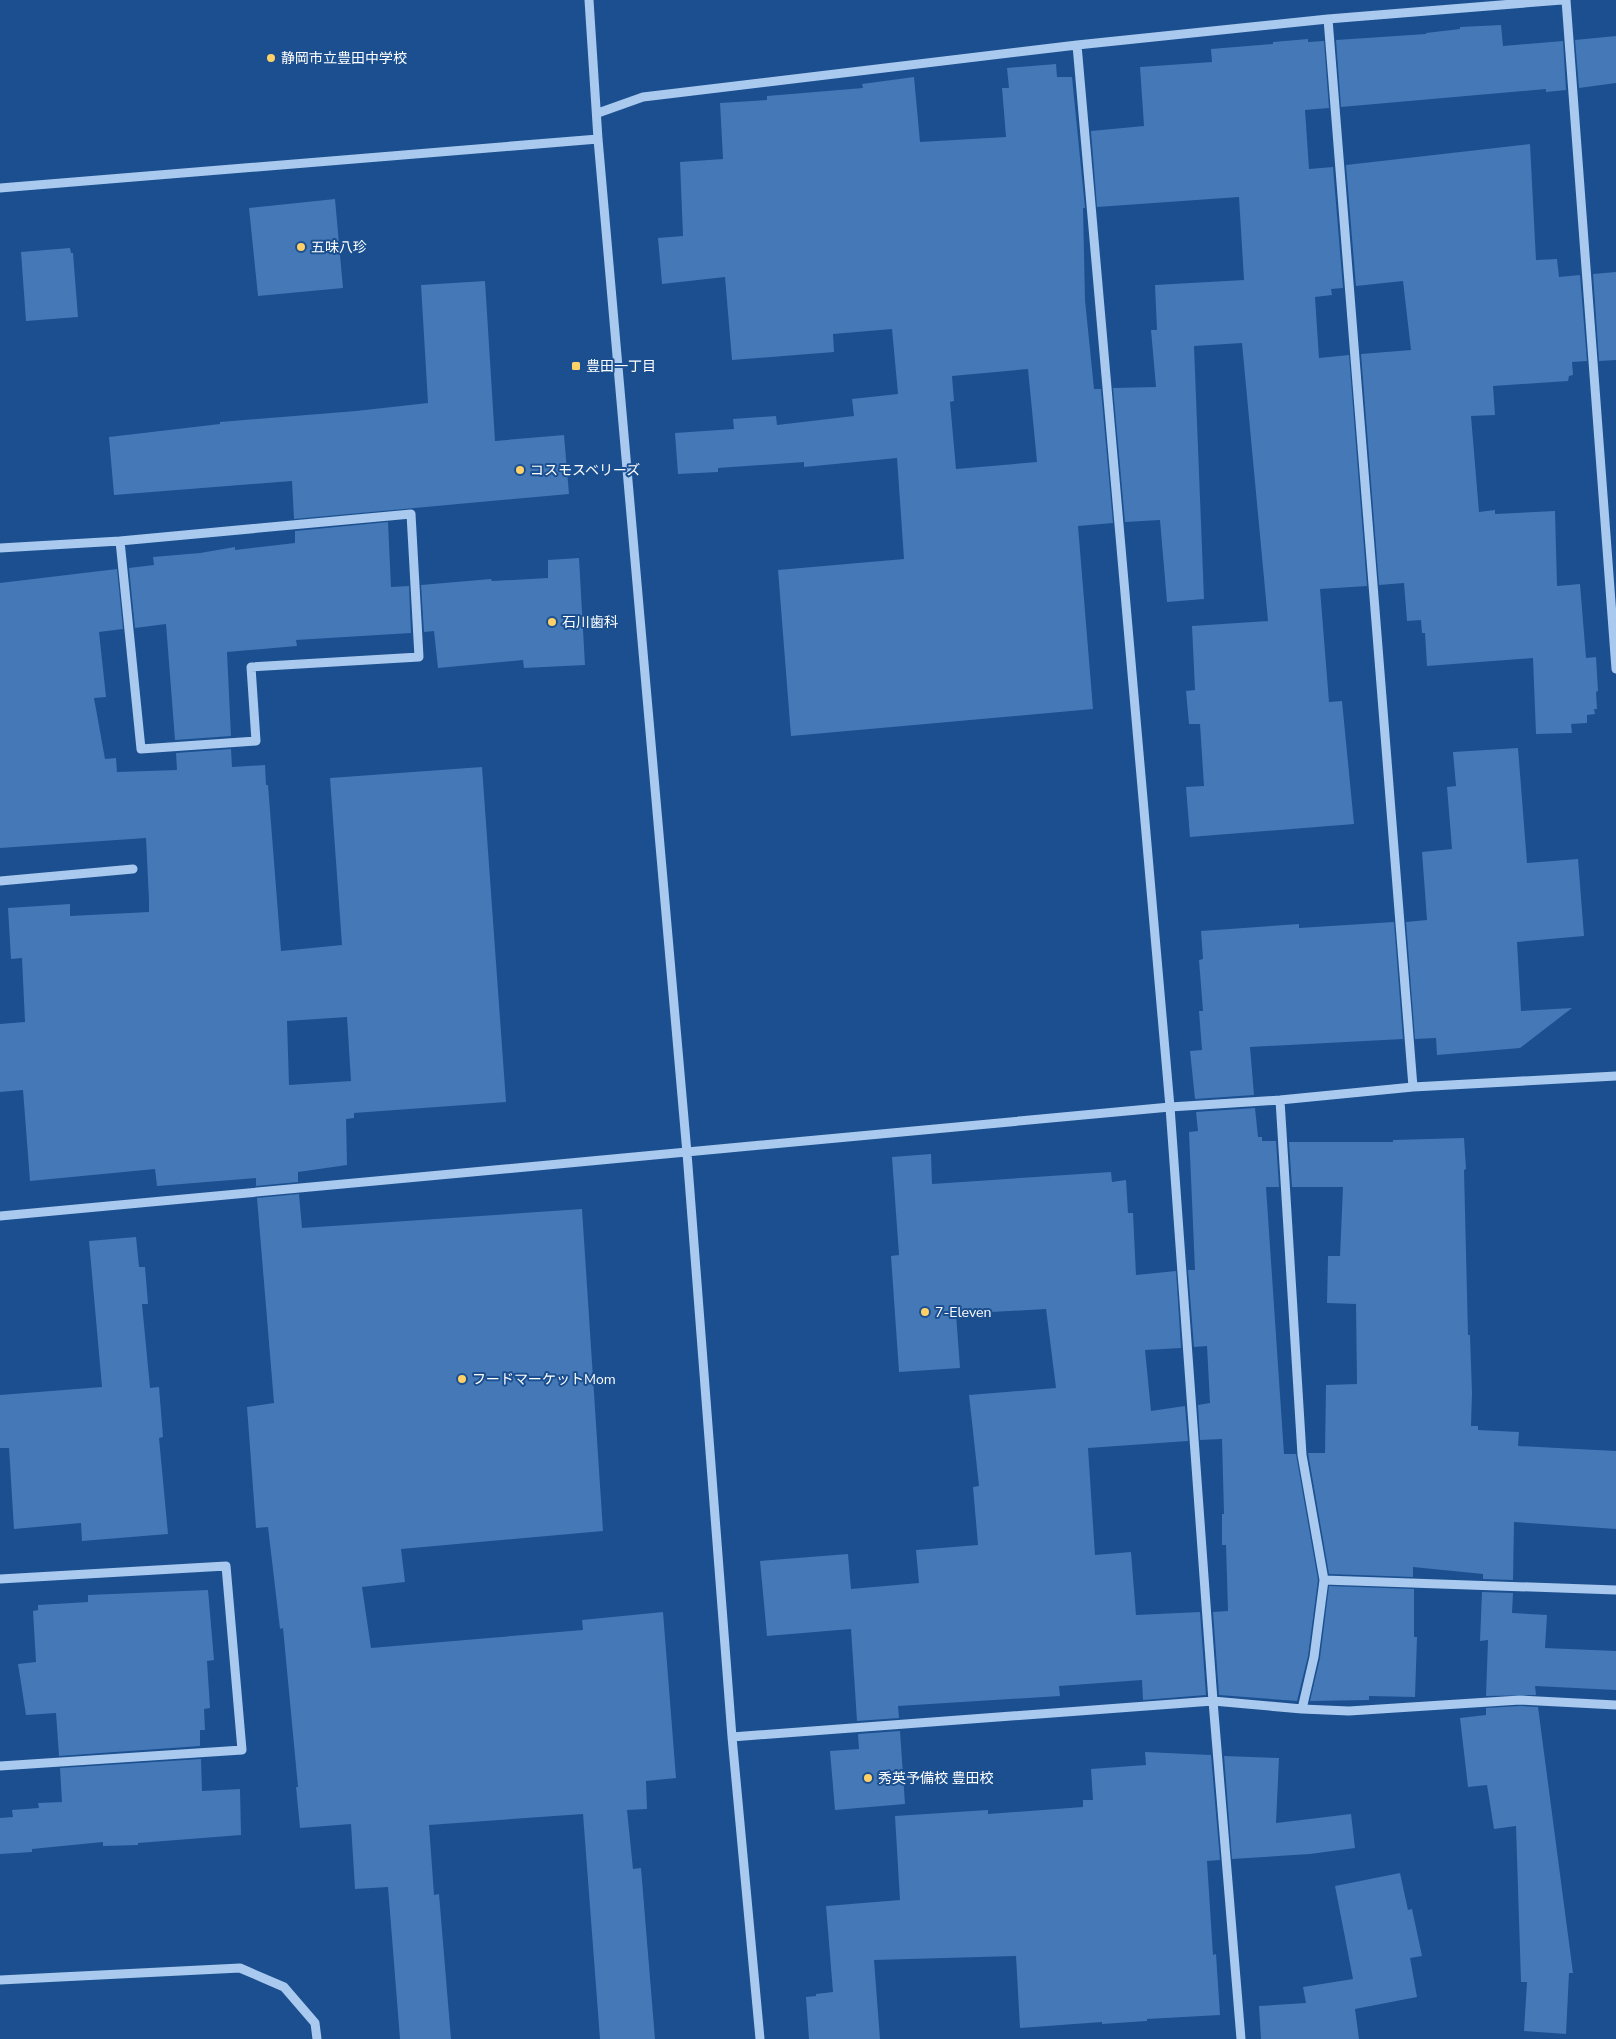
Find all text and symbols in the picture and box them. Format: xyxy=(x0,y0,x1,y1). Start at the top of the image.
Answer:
place label: 静岡市立豊田中学校 xyxy=(281,49,407,68)
marker: 静岡市立豊田中学校 xyxy=(265,52,277,64)
place label: 五味八珍 xyxy=(311,238,367,257)
marker: 五味八珍 xyxy=(295,241,307,253)
place label: 豊田一丁目 xyxy=(586,357,656,376)
marker: 豊田一丁目 xyxy=(570,360,582,372)
place label: コスモスベリーズ xyxy=(530,461,640,480)
marker: コスモスベリーズ xyxy=(514,464,526,476)
place label: 石川歯科 xyxy=(562,613,618,632)
marker: 石川歯科 xyxy=(546,616,558,628)
place label: 7-Eleven xyxy=(935,1303,991,1322)
marker: 7-Eleven xyxy=(919,1306,931,1318)
place label: フードマーケットMom xyxy=(472,1370,616,1389)
marker: フードマーケットMom xyxy=(456,1373,468,1385)
place label: 秀英予備校 豊田校 xyxy=(878,1769,994,1788)
marker: 秀英予備校 豊田校 xyxy=(862,1772,874,1784)

